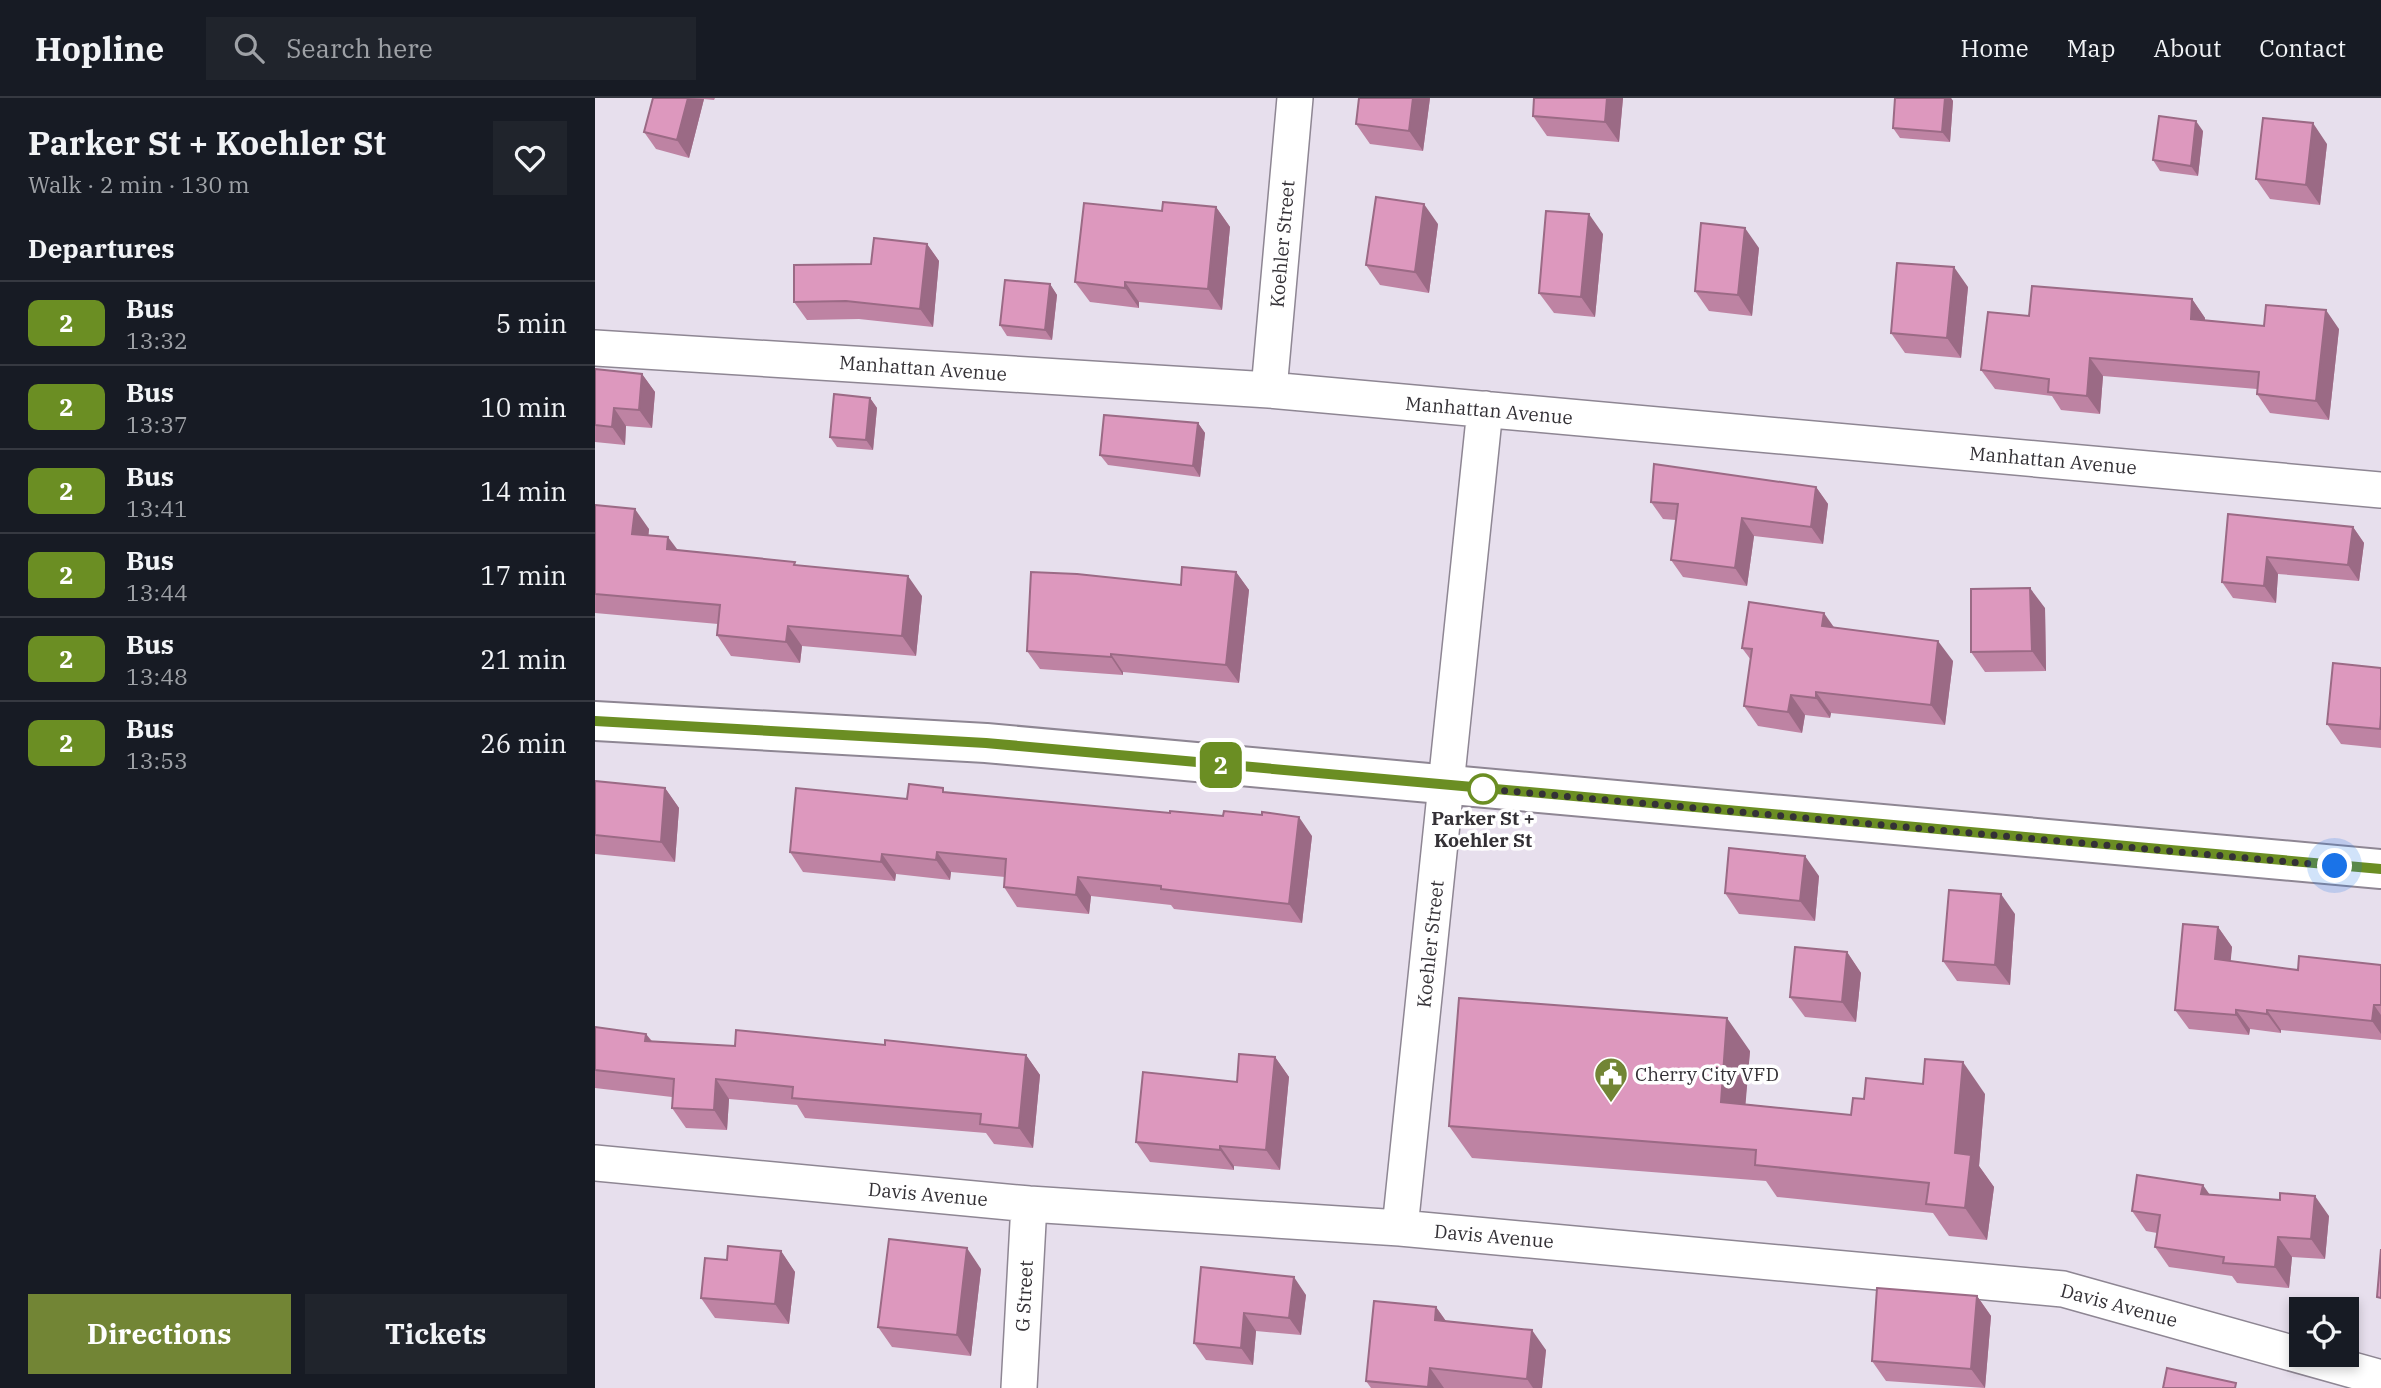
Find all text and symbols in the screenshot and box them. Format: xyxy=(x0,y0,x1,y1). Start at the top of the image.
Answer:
search box xyxy=(206,17,696,80)
text: Hopline xyxy=(35,27,164,70)
icon: search xyxy=(230,29,268,67)
text: Search here xyxy=(286,31,433,65)
text: Home xyxy=(1961,32,2029,64)
text: Map xyxy=(2067,32,2115,64)
text: About xyxy=(2153,32,2221,64)
text: Contact xyxy=(2259,32,2346,64)
text: Parker St + Koehler St xyxy=(28,121,386,164)
button: heart xyxy=(493,121,567,195)
text: Walk · 2 min · 130 m xyxy=(28,169,250,199)
street label: Koehler Street xyxy=(1264,179,1300,309)
text: Departures xyxy=(28,231,174,265)
text: Bus xyxy=(126,291,174,325)
text: 5 min xyxy=(496,306,567,340)
text: 2 xyxy=(59,307,74,339)
text: 13:32 xyxy=(126,325,188,355)
street label: Manhattan Avenue xyxy=(838,350,1008,386)
text: Bus xyxy=(126,375,174,409)
text: 10 min xyxy=(480,390,567,424)
text: 2 xyxy=(59,391,74,423)
street label: Manhattan Avenue xyxy=(1404,391,1574,429)
text: 13:37 xyxy=(126,409,188,439)
street label: Manhattan Avenue xyxy=(1968,441,2138,479)
text: Bus xyxy=(126,459,174,493)
text: 14 min xyxy=(480,474,567,508)
text: 2 xyxy=(59,475,74,507)
text: 13:41 xyxy=(126,493,188,523)
text: Bus xyxy=(126,543,174,577)
text: 17 min xyxy=(480,558,567,592)
text: 2 xyxy=(59,559,74,591)
text: 13:44 xyxy=(126,577,188,607)
text: Bus xyxy=(126,627,174,661)
text: 21 min xyxy=(480,642,567,676)
text: 2 xyxy=(59,643,74,675)
text: 13:48 xyxy=(126,661,188,691)
text: Bus xyxy=(126,711,174,745)
text: 26 min xyxy=(480,726,567,760)
text: 2 xyxy=(59,727,74,759)
line badge: 2 xyxy=(1198,742,1244,788)
text: 13:53 xyxy=(126,745,188,775)
text: 2 xyxy=(1214,749,1228,781)
marker: Parker St + Koehler St xyxy=(1468,774,1498,804)
place label: Parker St + Koehler St xyxy=(1431,806,1535,852)
your location xyxy=(2317,848,2352,883)
street label: Koehler Street xyxy=(1411,879,1449,1009)
public building icon: Cherry City VFD xyxy=(1592,1055,1630,1104)
place label: Cherry City VFD xyxy=(1635,1062,1779,1086)
street label: Davis Avenue xyxy=(867,1177,989,1211)
street label: Davis Avenue xyxy=(1433,1219,1555,1253)
street label: G Street xyxy=(1010,1259,1038,1332)
street label: Davis Avenue xyxy=(2058,1278,2180,1332)
button: Directions xyxy=(28,1294,291,1374)
button: Tickets xyxy=(305,1294,567,1374)
map controls xyxy=(2289,1297,2359,1367)
button: locate xyxy=(2289,1297,2359,1367)

